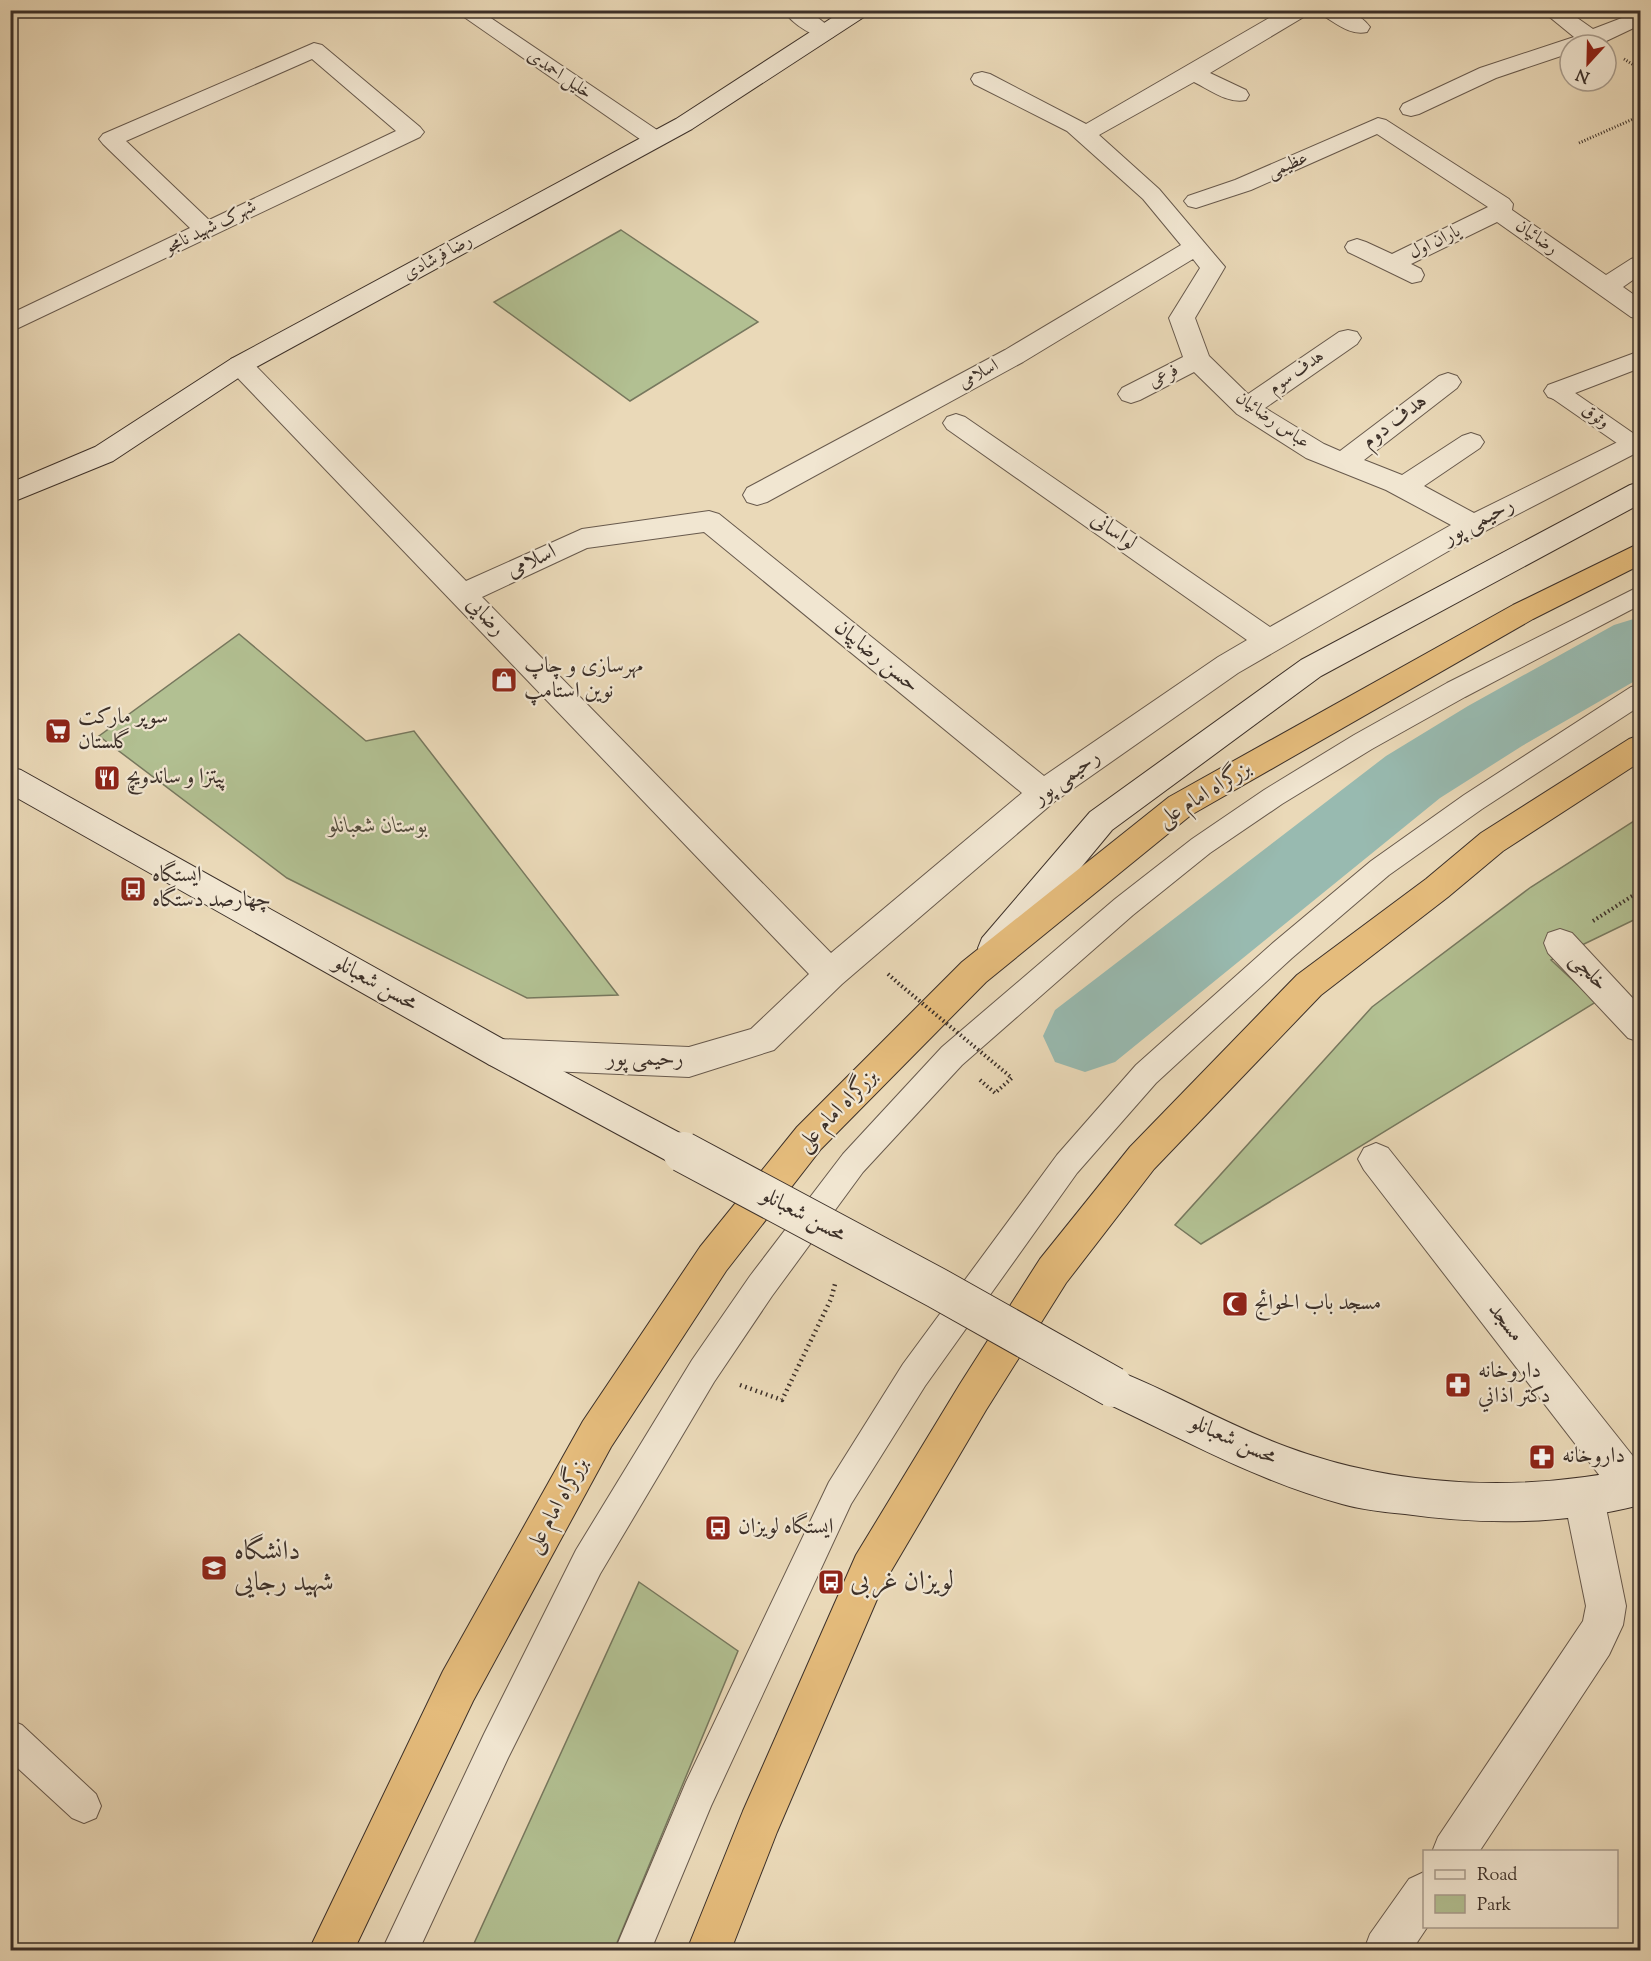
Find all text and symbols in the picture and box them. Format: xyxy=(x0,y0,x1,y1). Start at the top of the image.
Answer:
north arrow xyxy=(1558,33,1618,93)
street label: خلیل احمدی xyxy=(521,44,597,106)
text: N xyxy=(1573,61,1594,88)
street label: عظیمی xyxy=(1264,146,1312,186)
street label: شهرک شهید نامجو xyxy=(159,195,261,262)
street label: رضائیان xyxy=(1509,214,1563,262)
street label: یاران اول xyxy=(1405,219,1467,267)
street label: رضا فرشادی xyxy=(399,228,477,288)
street label: هدف سوم xyxy=(1264,344,1331,402)
street label: اسلامی xyxy=(954,353,1004,397)
street label: فرعی xyxy=(1144,358,1184,396)
street label: عباس رضائیان xyxy=(1230,386,1314,456)
street label: هدف دوم xyxy=(1355,387,1435,458)
street label: وثوق xyxy=(1576,398,1614,436)
street label: رحیمی پور xyxy=(1436,490,1520,555)
street label: لواسانی xyxy=(1083,505,1143,559)
street label: اسلامی xyxy=(502,537,562,587)
street label: رضایی xyxy=(458,590,512,644)
street label: حسن رضاییان xyxy=(826,612,926,702)
place label: مهرسازی و چاپ نوین استامپ xyxy=(524,651,643,708)
shop icon: مهرسازی و چاپ نوین استامپ xyxy=(489,665,519,695)
place label: سوپر مارکت گلستان xyxy=(78,702,168,759)
supermarket icon: سوپر مارکت گلستان xyxy=(43,716,73,746)
street label: رحیمی پور xyxy=(1025,742,1107,815)
street label: بزرگراه امام علی xyxy=(1151,753,1259,837)
place label: پیتزا و ساندویچ xyxy=(126,762,226,795)
restaurant icon: پیتزا و ساندویچ xyxy=(92,763,122,793)
park label: بوستان شعبانلو xyxy=(326,811,428,843)
place label: ایستگاه چهارصد دستگاه xyxy=(152,860,271,917)
bus stop icon: ایستگاه چهارصد دستگاه xyxy=(118,874,148,904)
street label: خلجی xyxy=(1561,945,1615,999)
street label: محسن شعبانلو xyxy=(325,947,423,1021)
street label: رحیمی پور xyxy=(605,1044,683,1076)
street label: بزرگراه امام علی xyxy=(789,1061,887,1161)
street label: محسن شعبانلو xyxy=(753,1179,852,1252)
place label: مسجد باب الحوائج xyxy=(1254,1288,1381,1321)
mosque icon: مسجد باب الحوائج xyxy=(1220,1289,1250,1319)
street label: مسجد xyxy=(1479,1296,1531,1350)
place label: داروخانه دكتر اذاني xyxy=(1478,1356,1550,1413)
pharmacy icon: داروخانه دكتر اذاني xyxy=(1443,1370,1473,1400)
street label: محسن شعبانلو xyxy=(1183,1407,1282,1475)
place label: داروخانه xyxy=(1562,1441,1625,1473)
pharmacy icon: داروخانه xyxy=(1527,1442,1557,1472)
street label: بزرگراه امام علی xyxy=(518,1452,598,1560)
place label: ایستگاه لویزان xyxy=(738,1512,833,1544)
bus stop icon: ایستگاه لویزان xyxy=(703,1513,733,1543)
place label: دانشگاه شهید رجایی xyxy=(234,1533,334,1603)
school or university icon: دانشگاه شهید رجایی xyxy=(199,1553,229,1583)
place label: لویزان غربی xyxy=(850,1563,954,1602)
bus stop icon: لویزان غربی xyxy=(816,1567,846,1597)
legend xyxy=(1423,1850,1618,1928)
text: Road xyxy=(1477,1863,1517,1889)
text: Park xyxy=(1477,1893,1512,1919)

